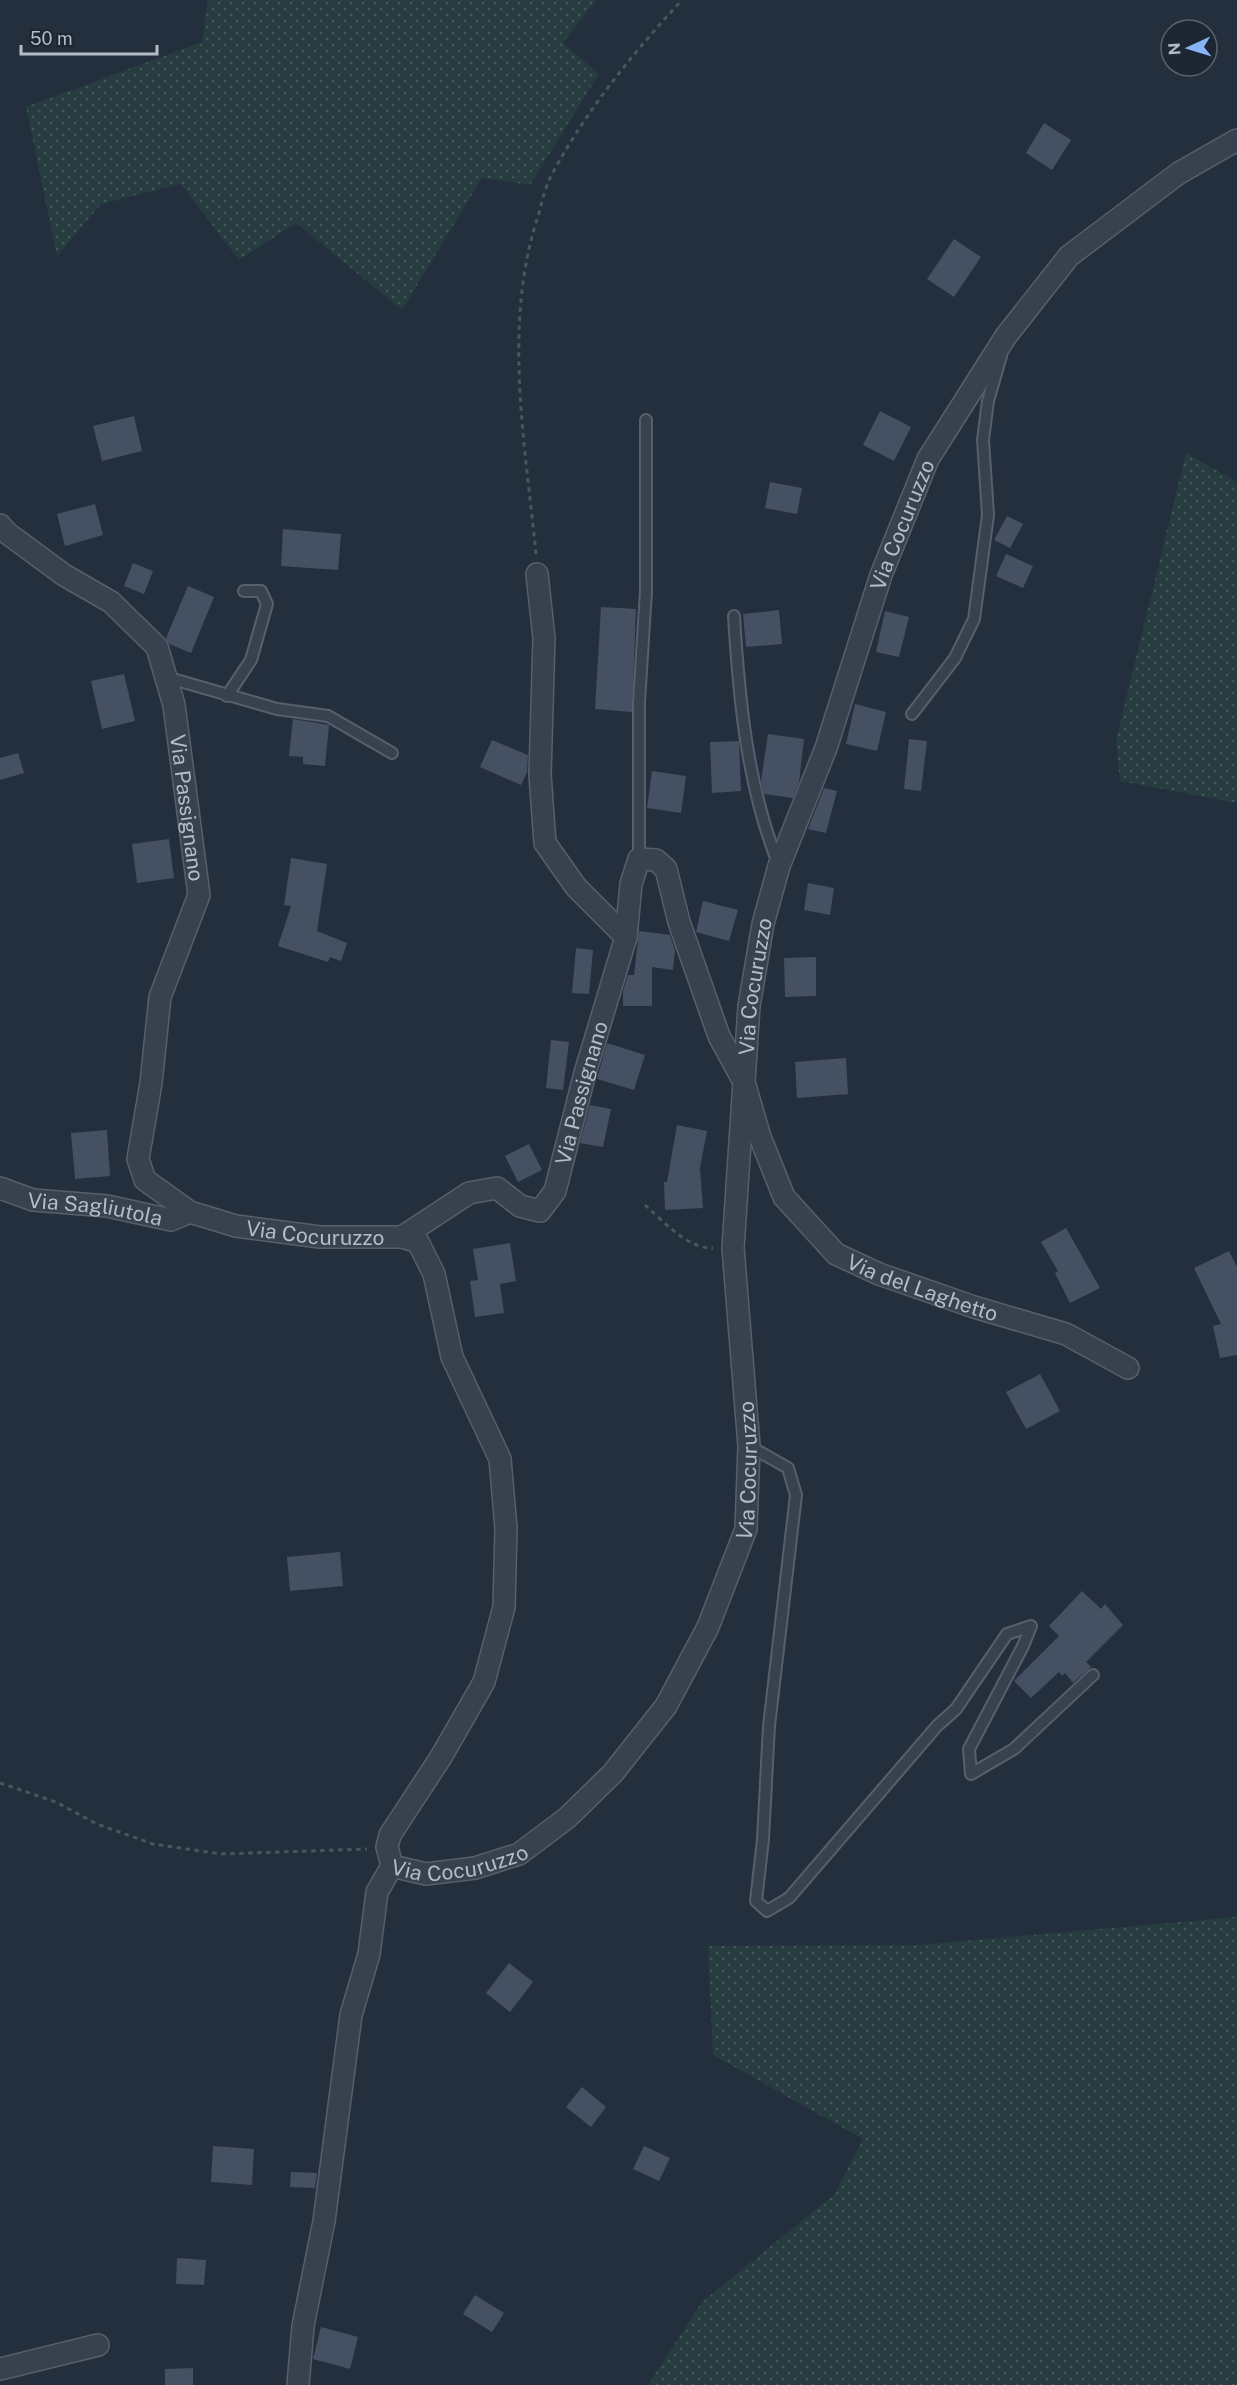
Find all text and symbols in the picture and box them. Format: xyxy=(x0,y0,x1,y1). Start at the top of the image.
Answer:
scale bar xyxy=(21,18,158,56)
north arrow xyxy=(1159,18,1219,78)
text: 50 m xyxy=(30,28,73,49)
text: N xyxy=(1165,42,1184,56)
street label: Via Cocuruzzo xyxy=(865,456,939,593)
street label: Via Passignano xyxy=(165,733,210,883)
street label: Via Cocuruzzo xyxy=(733,915,777,1056)
street label: Via Passignano xyxy=(550,1018,612,1167)
street label: Via Sagliutola xyxy=(27,1187,165,1230)
street label: Via Cocuruzzo xyxy=(245,1215,384,1250)
street label: Via del Laghetto xyxy=(843,1248,1001,1326)
street label: Via Cocuruzzo xyxy=(730,1400,762,1544)
street label: Via Cocuruzzo xyxy=(389,1839,533,1886)

